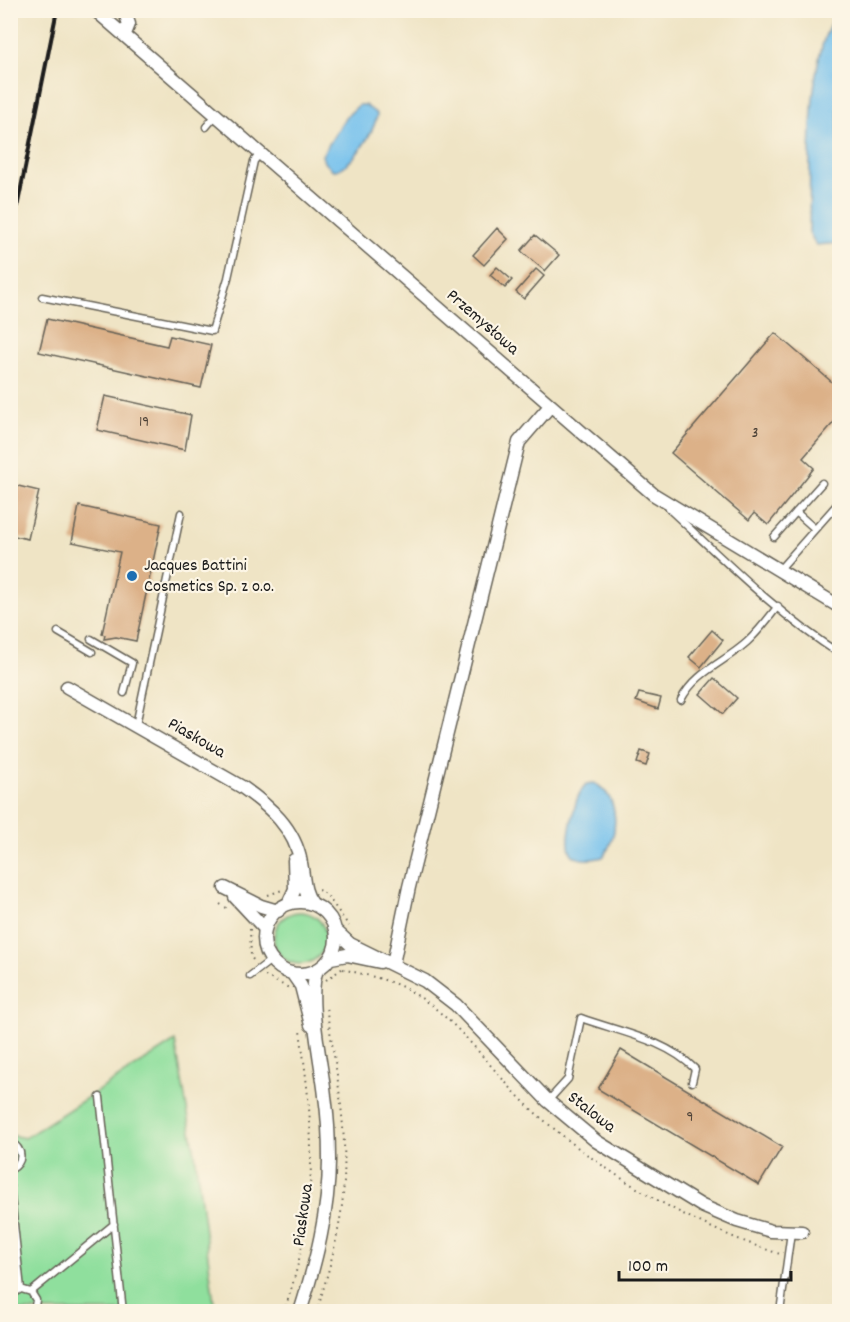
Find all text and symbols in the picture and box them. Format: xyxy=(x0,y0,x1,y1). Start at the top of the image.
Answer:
street label: Przemysłowa xyxy=(440,284,524,362)
house number: 19 xyxy=(139,412,149,434)
house number: 3 xyxy=(752,423,758,445)
place label: Jacques Battini Cosmetics Sp. z o.o. xyxy=(144,554,274,600)
marker: Jacques Battini Cosmetics Sp. z o.o. xyxy=(125,569,139,583)
street label: Piaskowa xyxy=(163,712,230,766)
street label: Stalowa xyxy=(561,1086,621,1140)
house number: 9 xyxy=(687,1107,693,1129)
street label: Piaskowa xyxy=(287,1182,321,1248)
scale bar xyxy=(619,1244,792,1282)
text: 100 m xyxy=(628,1255,668,1280)

